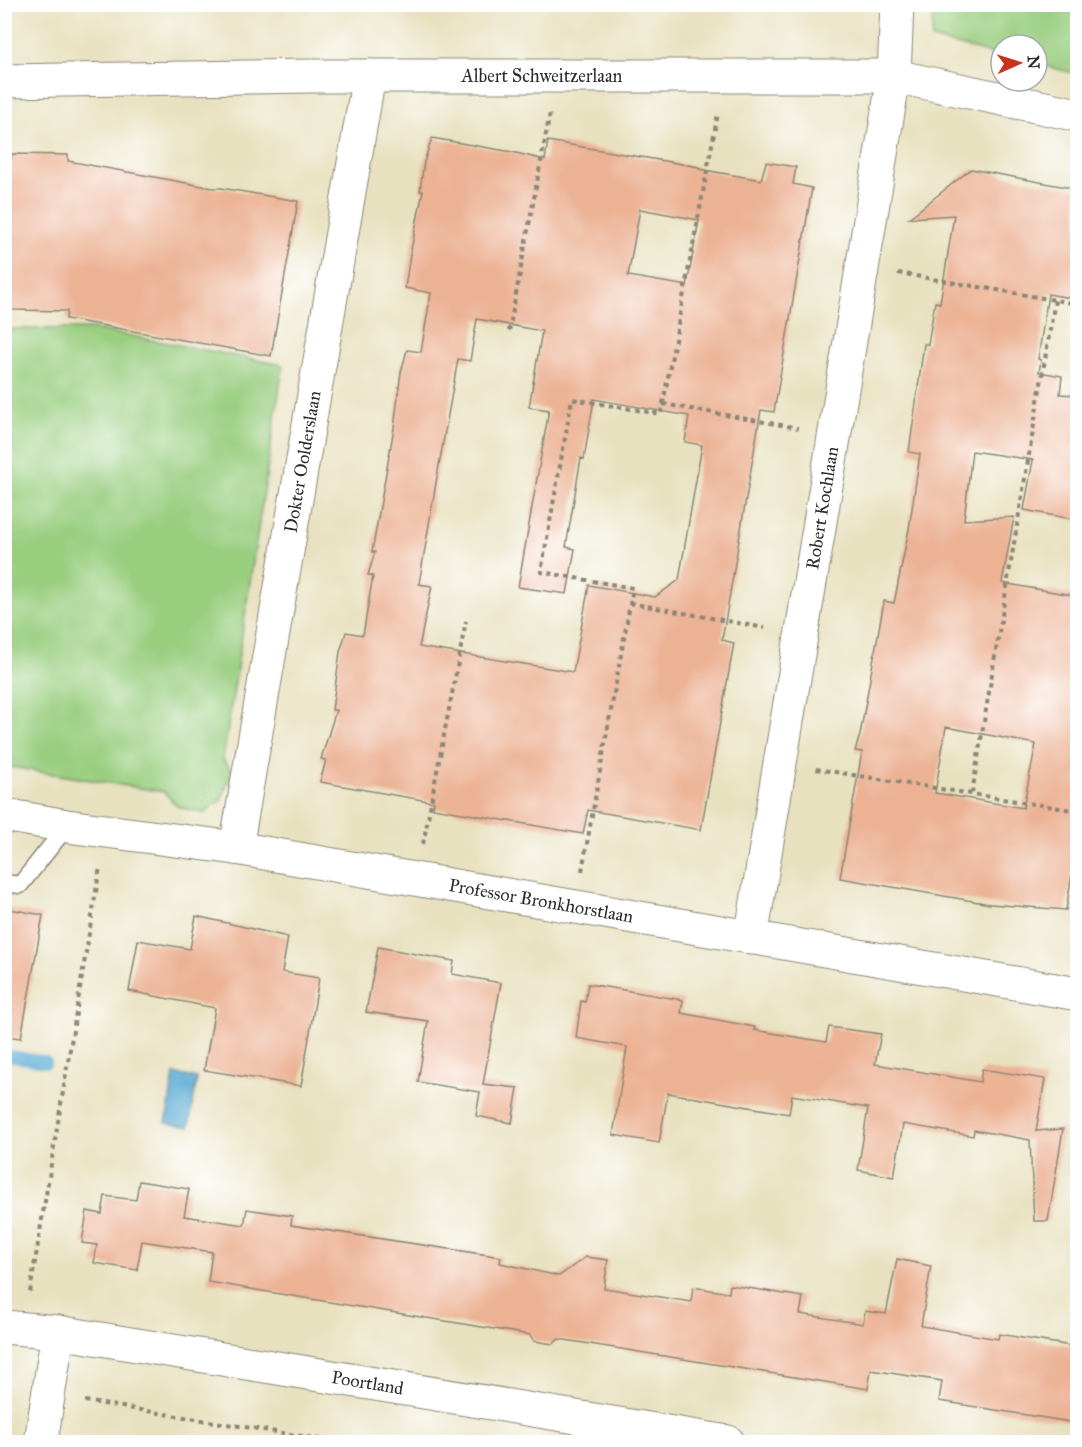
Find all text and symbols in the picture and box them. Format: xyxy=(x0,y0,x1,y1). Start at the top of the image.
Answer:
north arrow xyxy=(989,33,1049,93)
text: N xyxy=(1024,55,1043,70)
street label: Albert Schweitzerlaan xyxy=(461,65,623,87)
street label: Dokter Oolderslaan xyxy=(280,389,326,534)
street label: Robert Kochlaan xyxy=(801,445,843,571)
street label: Professor Bronkhorstlaan xyxy=(447,874,635,928)
street label: Poortland xyxy=(330,1366,405,1400)

